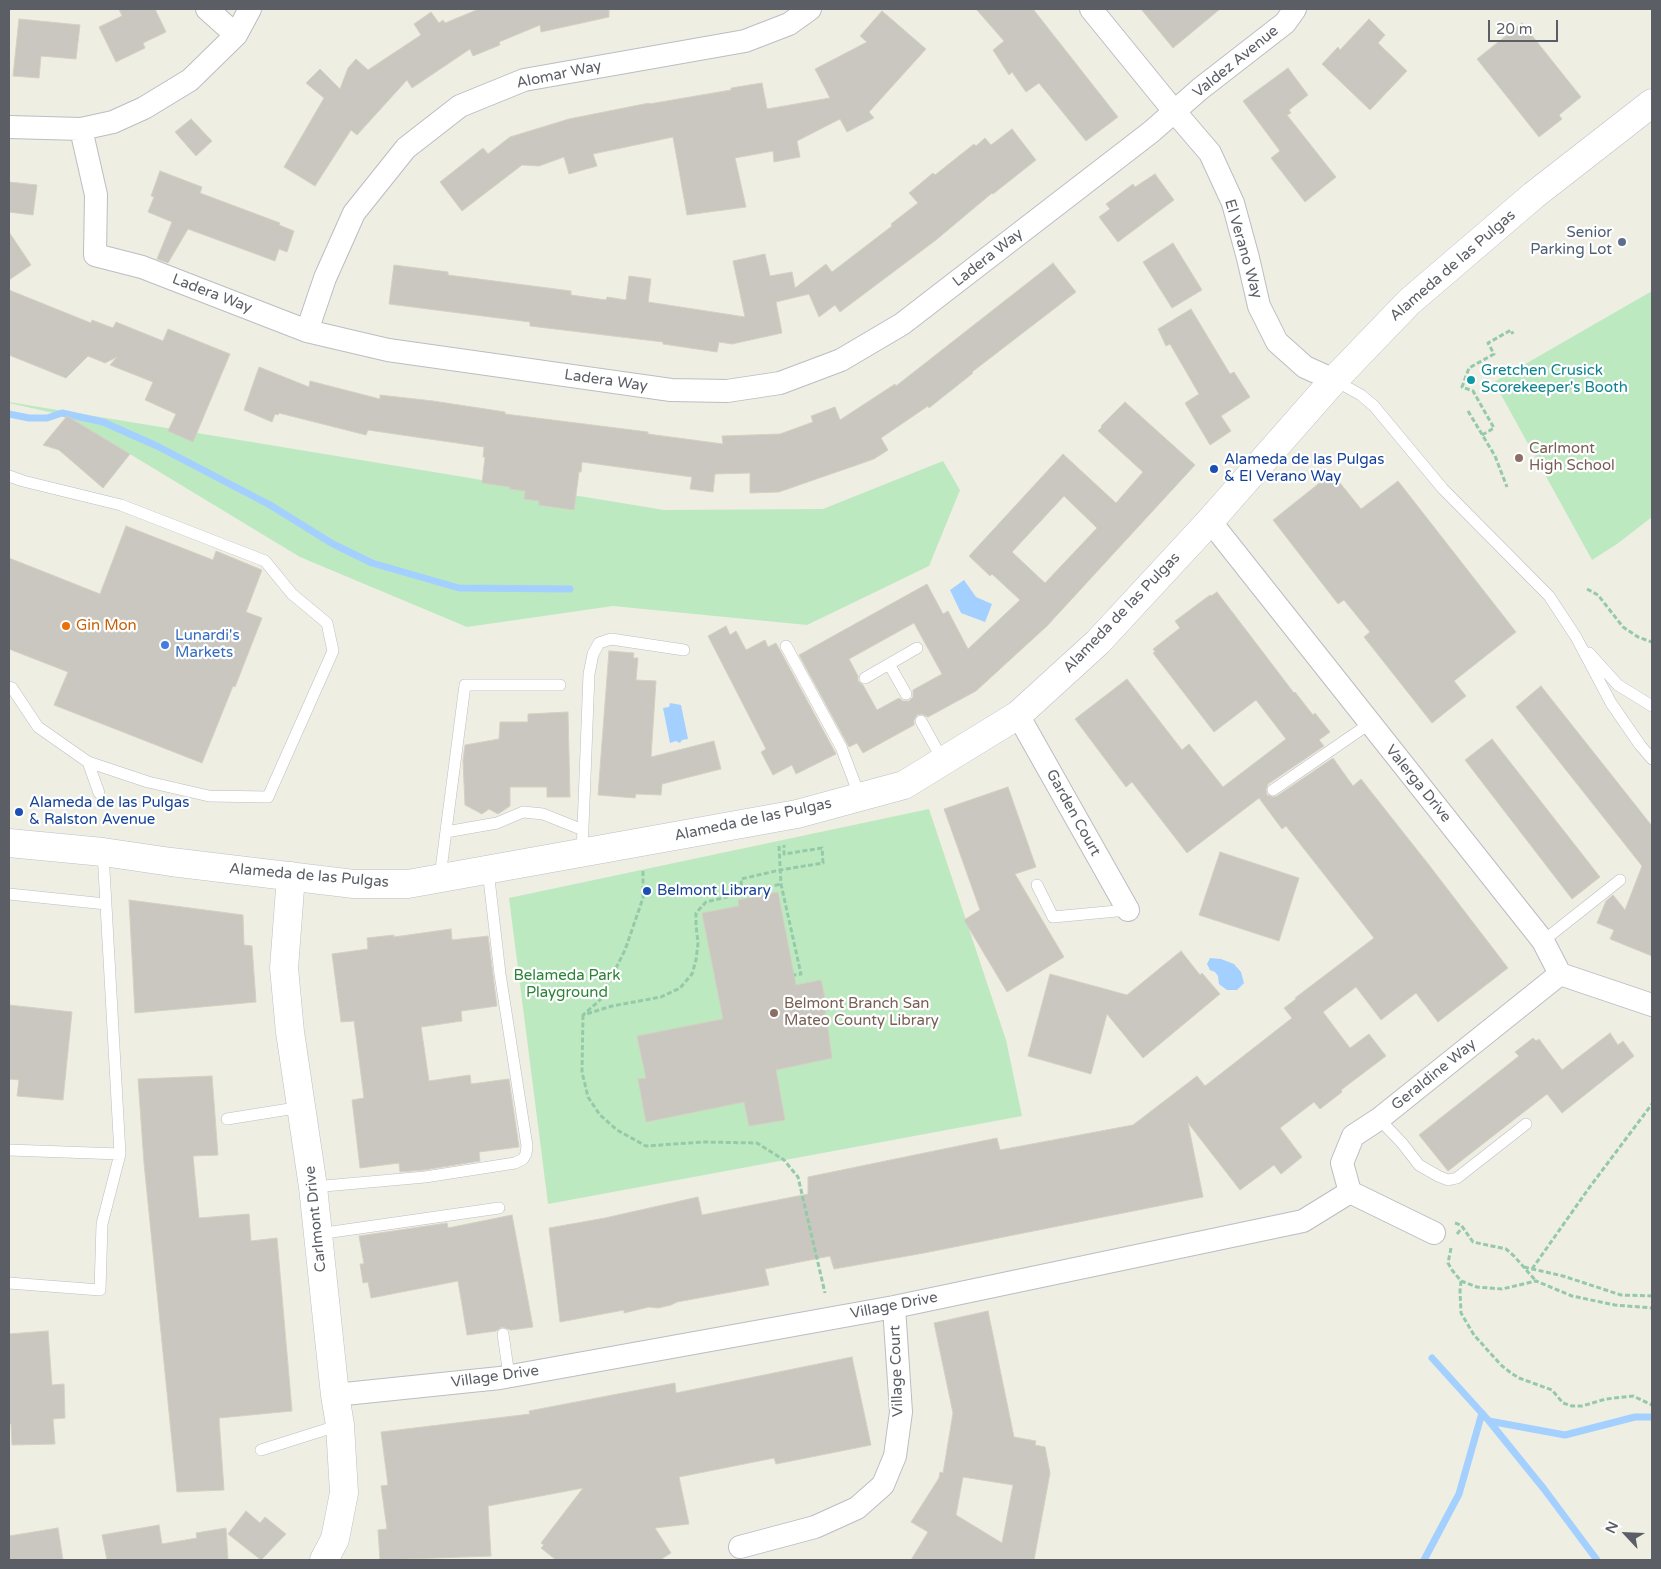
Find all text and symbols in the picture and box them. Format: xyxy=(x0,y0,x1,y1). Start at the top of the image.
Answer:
scale bar xyxy=(1491,10,1561,42)
text: 20 m xyxy=(1496,20,1533,38)
street label: Valdez Avenue xyxy=(1190,22,1282,102)
street label: Alomar Way xyxy=(515,57,603,93)
street label: El Verano Way xyxy=(1220,197,1266,301)
street label: Alameda de las Pulgas xyxy=(1387,207,1519,325)
place label: Senior Parking Lot xyxy=(1530,224,1612,259)
street label: Ladera Way xyxy=(949,225,1027,291)
marker: Senior Parking Lot xyxy=(1616,236,1628,248)
street label: Ladera Way xyxy=(170,271,254,317)
place label: Gretchen Crusick Scorekeeper's Booth xyxy=(1481,362,1628,397)
street label: Ladera Way xyxy=(563,366,649,396)
marker: Gretchen Crusick Scorekeeper's Booth xyxy=(1465,374,1477,386)
place label: Carlmont High School xyxy=(1529,440,1615,475)
place label: Alameda de las Pulgas & El Verano Way xyxy=(1224,451,1384,486)
marker: Carlmont High School xyxy=(1513,452,1525,464)
marker: Alameda de las Pulgas & El Verano Way xyxy=(1208,463,1220,475)
street label: Alameda de las Pulgas xyxy=(1060,549,1184,677)
place label: Gin Mon xyxy=(76,617,137,635)
marker: Gin Mon xyxy=(60,620,72,632)
place label: Lunardi's Markets xyxy=(175,627,240,662)
marker: Lunardi's Markets xyxy=(159,639,171,651)
street label: Valerga Drive xyxy=(1381,742,1455,826)
street label: Garden Court xyxy=(1042,767,1104,859)
place label: Alameda de las Pulgas & Ralston Avenue xyxy=(29,794,189,829)
street label: Alameda de las Pulgas xyxy=(673,795,833,845)
marker: Alameda de las Pulgas & Ralston Avenue xyxy=(13,806,25,818)
street label: Alameda de las Pulgas xyxy=(228,860,390,892)
place label: Belmont Library xyxy=(657,882,771,900)
marker: Belmont Library xyxy=(641,885,653,897)
park label: Belameda Park Playground xyxy=(513,967,621,1002)
place label: Belmont Branch San Mateo County Library xyxy=(784,995,939,1030)
marker: Belmont Branch San Mateo County Library xyxy=(768,1007,780,1019)
street label: Geraldine Way xyxy=(1388,1035,1480,1115)
street label: Carlmont Drive xyxy=(301,1165,331,1273)
street label: Village Drive xyxy=(849,1289,939,1323)
street label: Village Court xyxy=(886,1325,908,1417)
street label: Village Drive xyxy=(450,1362,540,1392)
north arrow xyxy=(1601,1509,1651,1559)
text: N xyxy=(1602,1519,1622,1536)

